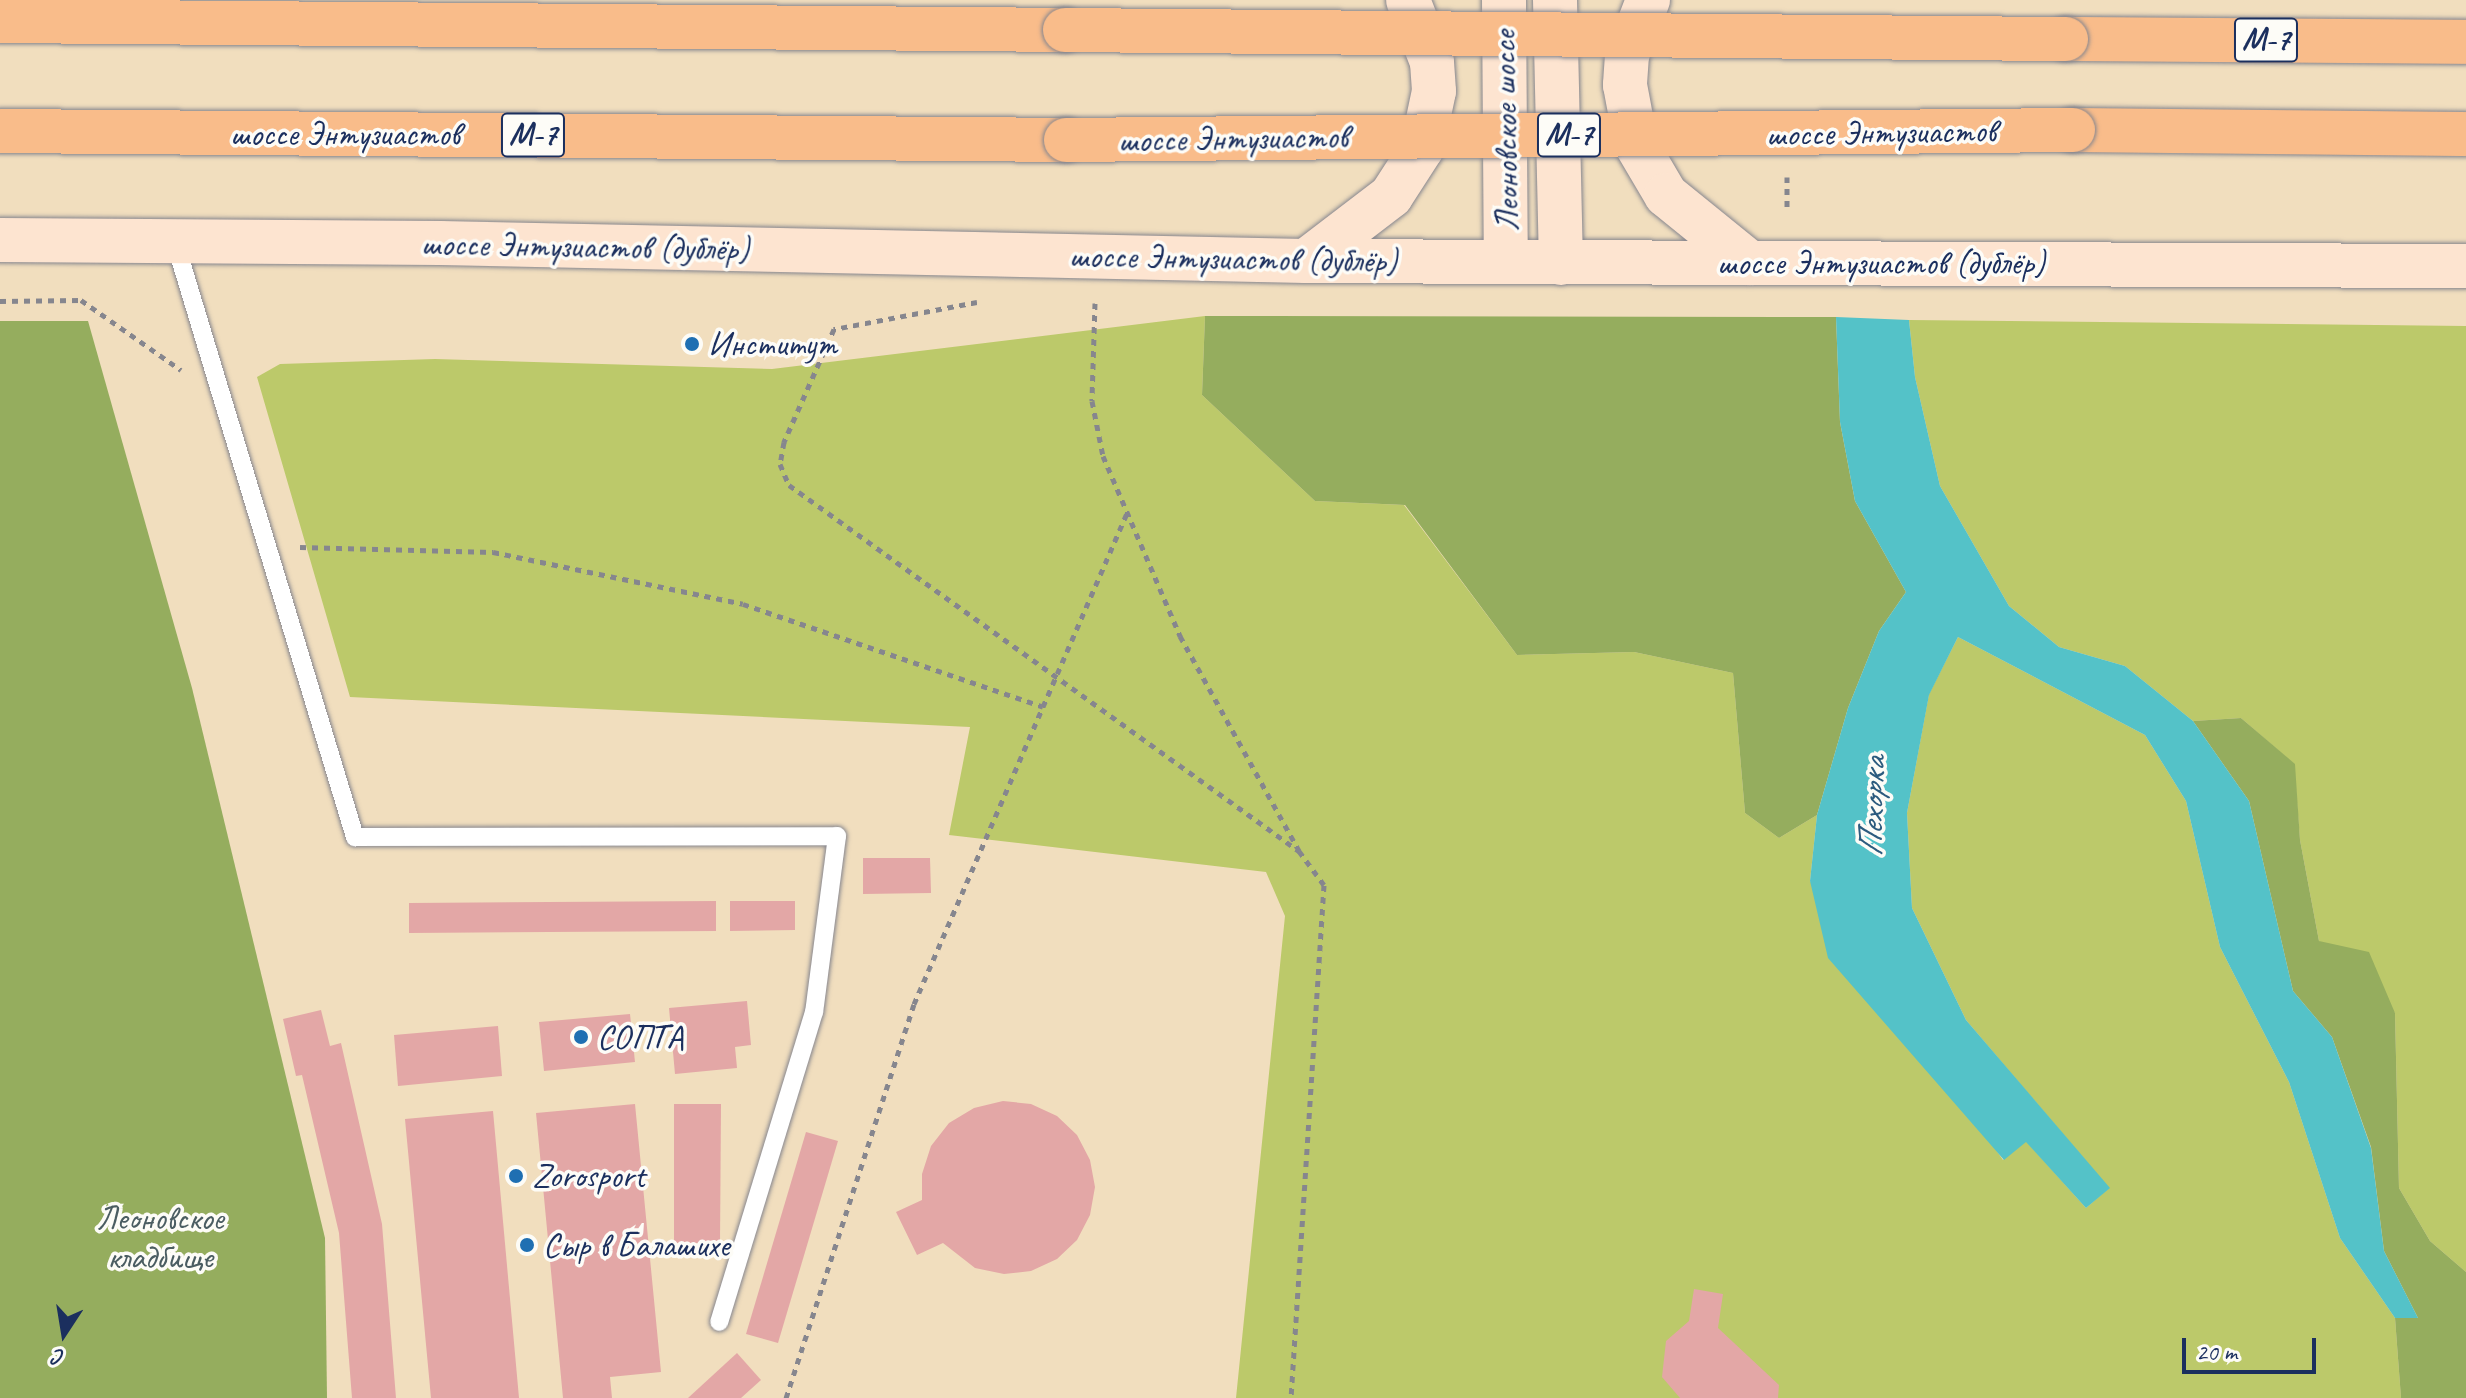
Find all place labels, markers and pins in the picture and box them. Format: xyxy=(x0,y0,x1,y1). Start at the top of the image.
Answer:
place label: Институт xyxy=(708,324,837,364)
marker: Институт xyxy=(683,335,701,353)
place label: СОПТА xyxy=(597,1017,683,1057)
marker: СОПТА xyxy=(572,1028,590,1046)
place label: Zorosport xyxy=(532,1156,645,1196)
marker: Zorosport xyxy=(507,1167,525,1185)
place label: Сыр в Балашихе xyxy=(543,1225,729,1265)
marker: Сыр в Балашихе xyxy=(518,1236,536,1254)

